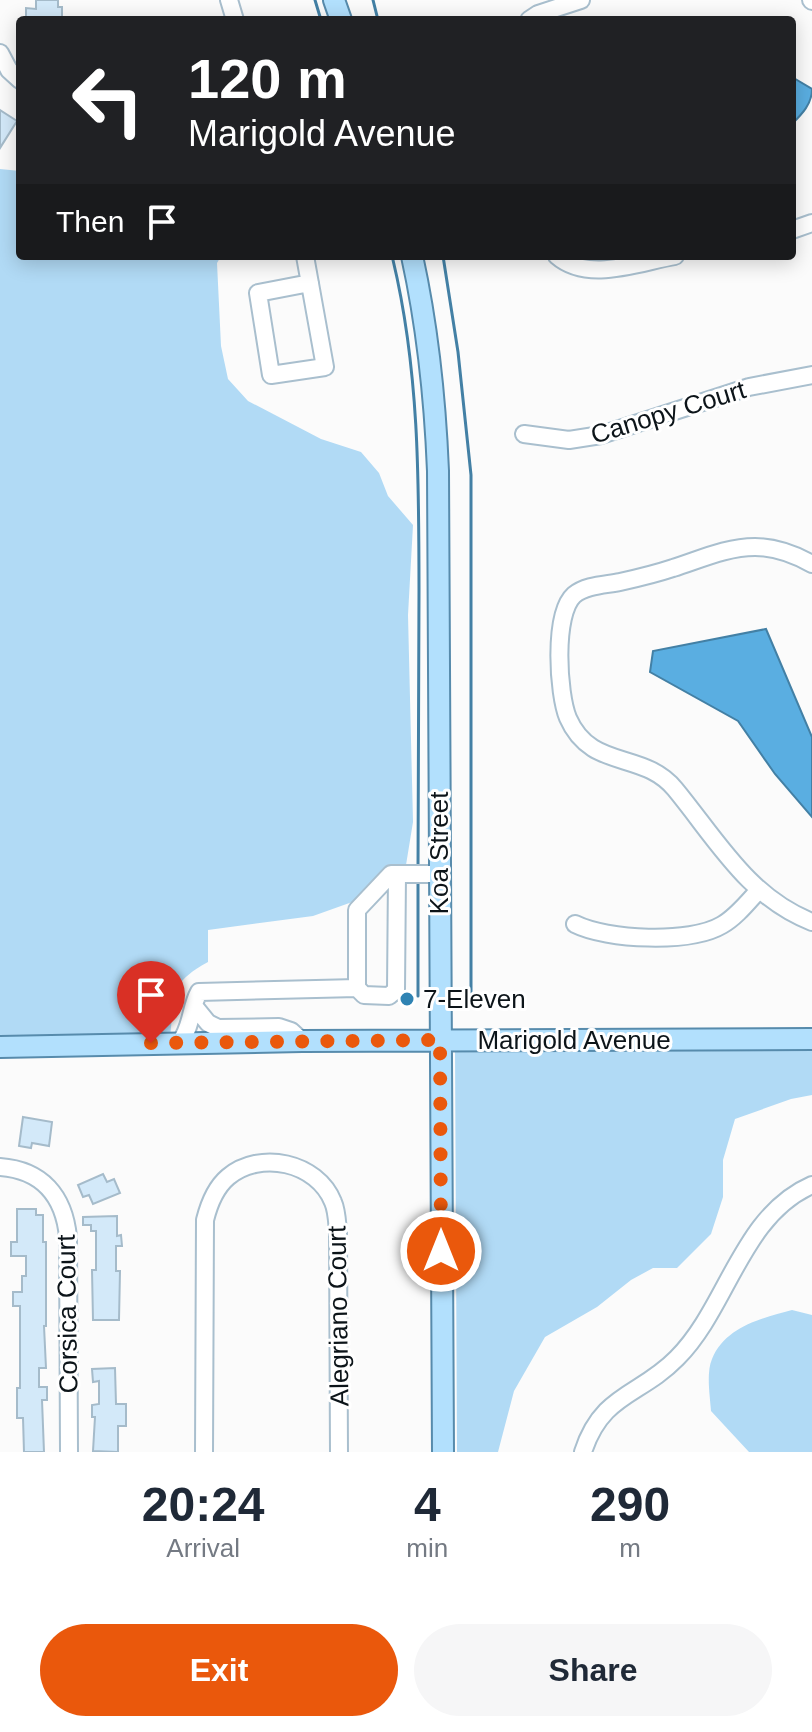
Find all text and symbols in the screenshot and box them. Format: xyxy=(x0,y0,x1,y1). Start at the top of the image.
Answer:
text: 120 m xyxy=(188,47,347,110)
icon: left xyxy=(56,48,160,152)
text: Marigold Avenue xyxy=(188,113,456,154)
icon: arrive xyxy=(140,200,184,244)
text: Then xyxy=(56,205,124,238)
street label: Canopy Court xyxy=(587,374,750,450)
street label: Koa Street xyxy=(424,791,454,914)
pin xyxy=(117,961,185,1043)
icon: arrive xyxy=(129,973,173,1017)
place label: 7-Eleven xyxy=(423,984,526,1014)
marker: 7-Eleven xyxy=(398,990,416,1008)
street label: Marigold Avenue xyxy=(477,1025,671,1055)
position arrow xyxy=(399,1209,483,1293)
street label: Alegriano Court xyxy=(321,1225,355,1407)
street label: Corsica Court xyxy=(51,1234,83,1394)
text: 20:24 xyxy=(142,1478,265,1531)
text: 4 xyxy=(414,1478,441,1531)
text: 290 xyxy=(590,1478,670,1531)
text: Arrival xyxy=(166,1533,240,1563)
text: min xyxy=(406,1533,448,1563)
text: m xyxy=(619,1533,641,1563)
button: Exit xyxy=(40,1624,398,1716)
button: Share xyxy=(414,1624,772,1716)

